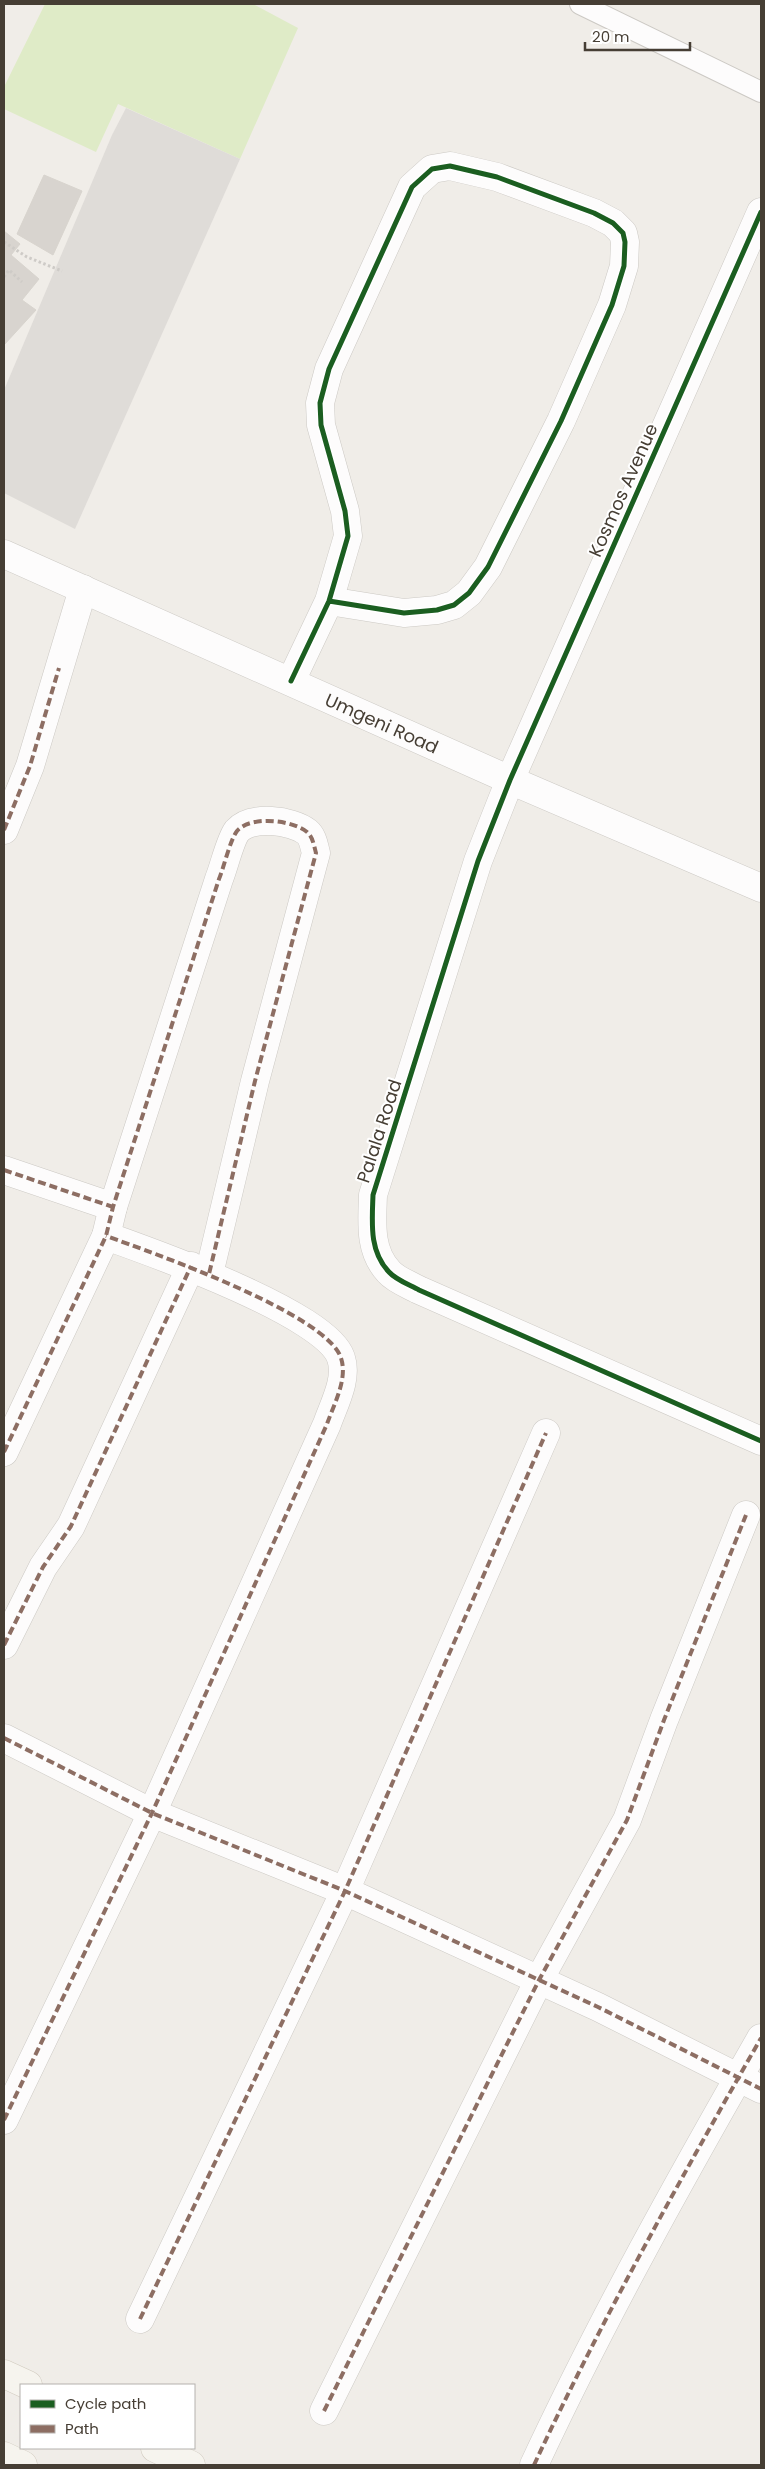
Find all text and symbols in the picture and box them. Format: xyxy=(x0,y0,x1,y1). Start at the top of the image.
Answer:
scale bar xyxy=(585,20,690,52)
text: 20 m xyxy=(592,26,630,47)
street label: Kosmos Avenue xyxy=(582,419,664,561)
street label: Umgeni Road xyxy=(321,687,443,759)
street label: Palala Road xyxy=(351,1076,407,1186)
legend xyxy=(20,2384,195,2449)
text: Cycle path xyxy=(65,2393,146,2414)
text: Path xyxy=(65,2418,99,2439)

